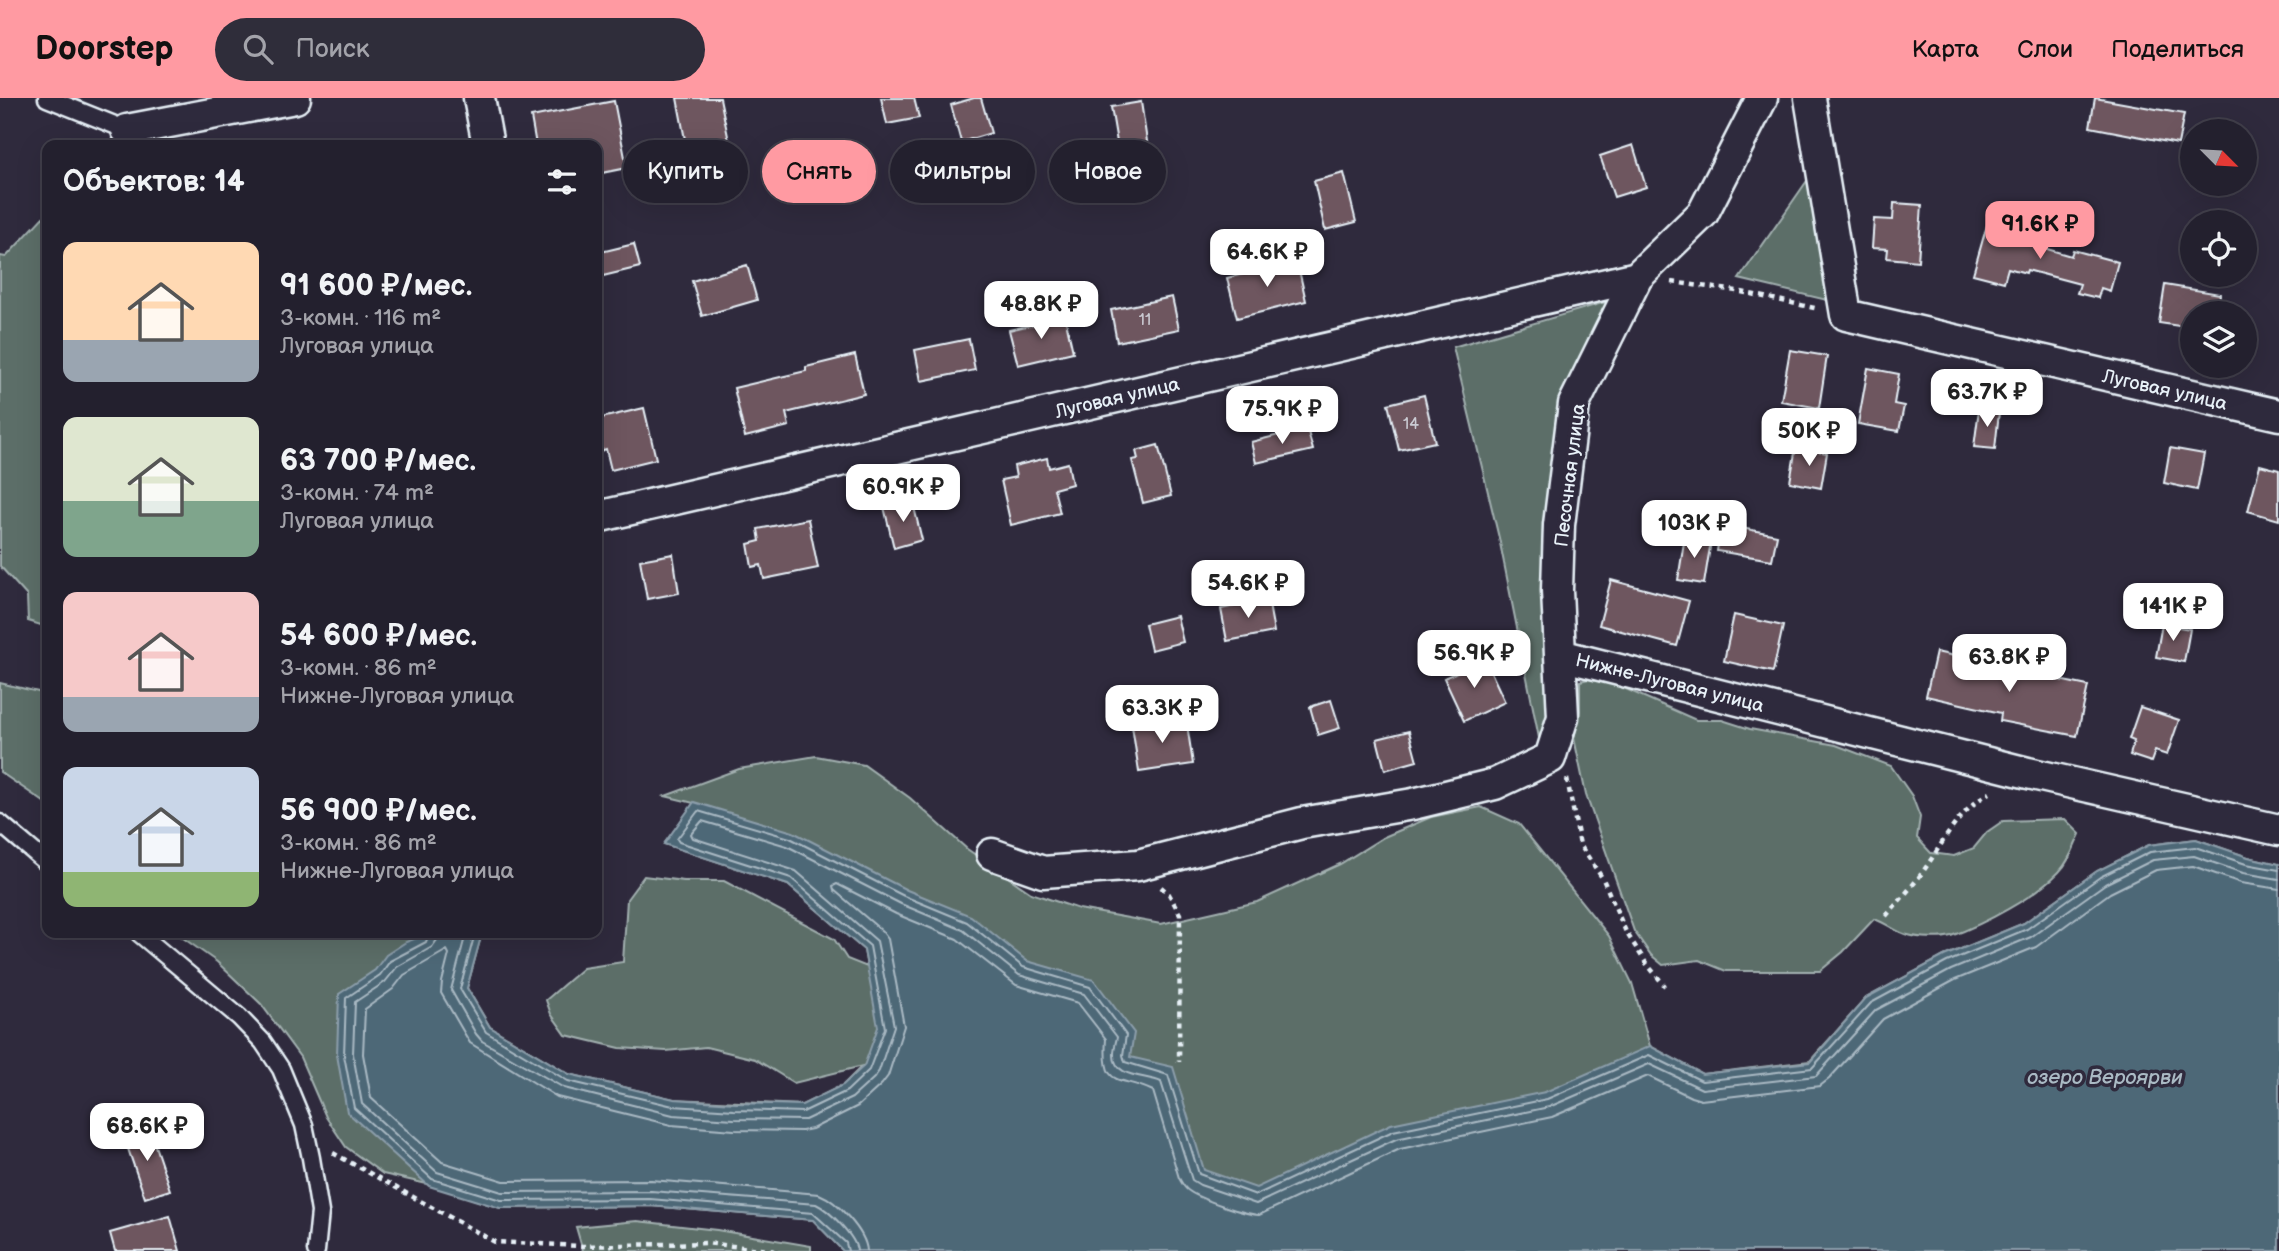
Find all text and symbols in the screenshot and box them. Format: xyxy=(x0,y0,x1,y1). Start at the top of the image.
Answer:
search box xyxy=(215,18,705,81)
text: Doorstep xyxy=(35,29,173,69)
icon: search xyxy=(239,30,277,68)
text: Поиск xyxy=(295,34,370,65)
text: Карта xyxy=(1912,35,1979,64)
text: Слои xyxy=(2017,35,2073,64)
text: Поделиться xyxy=(2111,35,2244,64)
north arrow xyxy=(2180,119,2258,196)
map controls xyxy=(2180,119,2257,378)
chip: Купить xyxy=(623,140,748,203)
chip: Снять xyxy=(762,140,876,203)
chip: Фильтры xyxy=(890,140,1035,203)
chip: Новое xyxy=(1049,140,1166,203)
icon: filters xyxy=(543,163,581,201)
text: Объектов: 14 xyxy=(63,164,245,200)
pin: 91.6K ₽ xyxy=(1975,202,2105,261)
text: 91.6K ₽ xyxy=(2001,210,2079,238)
button: locate xyxy=(2180,210,2257,287)
pin: 64.6K ₽ xyxy=(1202,230,1332,289)
text: 64.6K ₽ xyxy=(1226,238,1308,266)
text: 91 600 ₽/мес. xyxy=(280,268,472,304)
icon: home xyxy=(119,270,203,354)
pin: 48.8K ₽ xyxy=(976,282,1106,341)
text: 48.8K ₽ xyxy=(1000,290,1082,318)
button: layers xyxy=(2180,301,2257,378)
text: 3-комн. · 116 m² xyxy=(280,304,441,332)
house number: 11 xyxy=(1139,311,1151,330)
text: Луговая улица xyxy=(280,332,434,360)
street label: Луговая улица xyxy=(2099,365,2229,416)
pin: 63.7K ₽ xyxy=(1922,370,2052,429)
street label: Луговая улица xyxy=(1052,373,1182,424)
text: 63.7K ₽ xyxy=(1947,378,2027,406)
pin: 75.9K ₽ xyxy=(1217,386,1347,446)
text: 75.9K ₽ xyxy=(1242,395,1322,423)
street label: Песочная улица xyxy=(1550,402,1591,548)
pin: 50K ₽ xyxy=(1760,408,1858,468)
house number: 14 xyxy=(1403,415,1419,434)
text: 50K ₽ xyxy=(1778,417,1840,445)
text: 63 700 ₽/мес. xyxy=(280,443,476,479)
icon: home xyxy=(119,445,203,529)
pin: 60.9K ₽ xyxy=(838,464,968,524)
text: 60.9K ₽ xyxy=(862,473,944,501)
text: 3-комн. · 74 m² xyxy=(280,479,434,507)
pin: 103K ₽ xyxy=(1637,500,1751,560)
text: Луговая улица xyxy=(280,507,434,535)
text: 103K ₽ xyxy=(1658,509,1730,537)
pin: 54.6K ₽ xyxy=(1183,560,1313,620)
text: 54.6K ₽ xyxy=(1207,569,1289,597)
pin: 141K ₽ xyxy=(2116,584,2230,643)
text: 141K ₽ xyxy=(2139,592,2207,620)
text: 54 600 ₽/мес. xyxy=(280,618,477,654)
icon: home xyxy=(119,620,203,704)
pin: 56.9K ₽ xyxy=(1409,630,1539,690)
pin: 63.8K ₽ xyxy=(1944,634,2074,694)
text: 56.9K ₽ xyxy=(1434,639,1514,667)
text: 63.8K ₽ xyxy=(1968,643,2050,671)
street label: Нижне-Луговая улица xyxy=(1573,649,1766,718)
text: 3-комн. · 86 m² xyxy=(280,654,437,682)
text: Нижне-Луговая улица xyxy=(280,682,514,710)
pin: 63.3K ₽ xyxy=(1097,686,1227,745)
text: 63.3K ₽ xyxy=(1121,694,1203,722)
text: 56 900 ₽/мес. xyxy=(280,793,477,829)
icon: home xyxy=(119,795,203,879)
text: 3-комн. · 86 m² xyxy=(280,829,437,857)
text: Нижне-Луговая улица xyxy=(280,857,514,885)
water label: озеро Вероярви xyxy=(2027,1065,2183,1090)
pin: 68.6K ₽ xyxy=(82,1104,212,1163)
text: 68.6K ₽ xyxy=(106,1112,188,1140)

